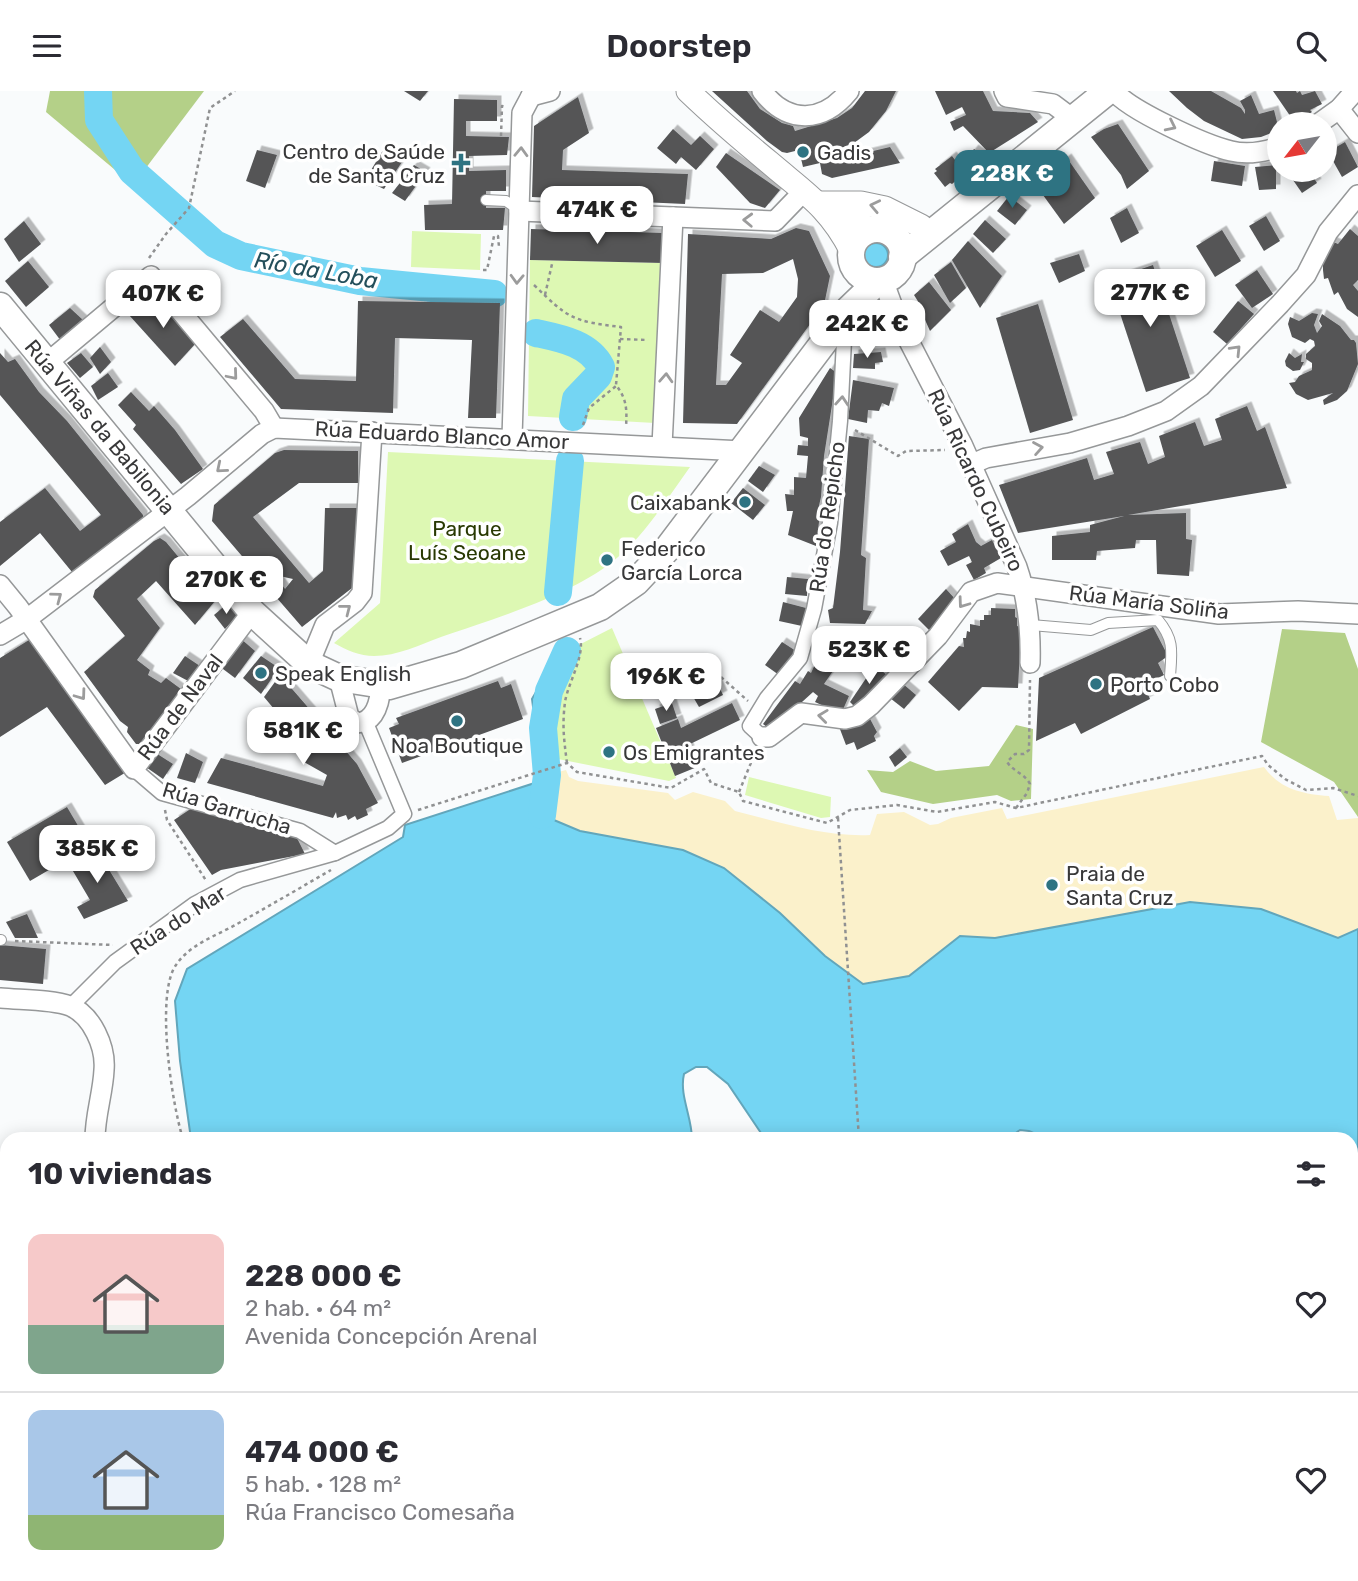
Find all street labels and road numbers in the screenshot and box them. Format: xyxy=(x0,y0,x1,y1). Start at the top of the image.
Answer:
street label: Rúa Viñas da Babilonia xyxy=(20,335,180,519)
street label: Rúa Ricardo Cubeiro xyxy=(923,385,1029,575)
street label: Rúa Eduardo Blanco Amor xyxy=(314,416,570,454)
street label: Rúa do Repicho xyxy=(804,440,850,594)
street label: Rúa María Soliña xyxy=(1068,580,1230,624)
street label: Rúa de Naval xyxy=(132,649,228,765)
street label: Rúa Garrucha xyxy=(159,777,295,839)
street label: Rúa do Mar xyxy=(125,880,231,960)

